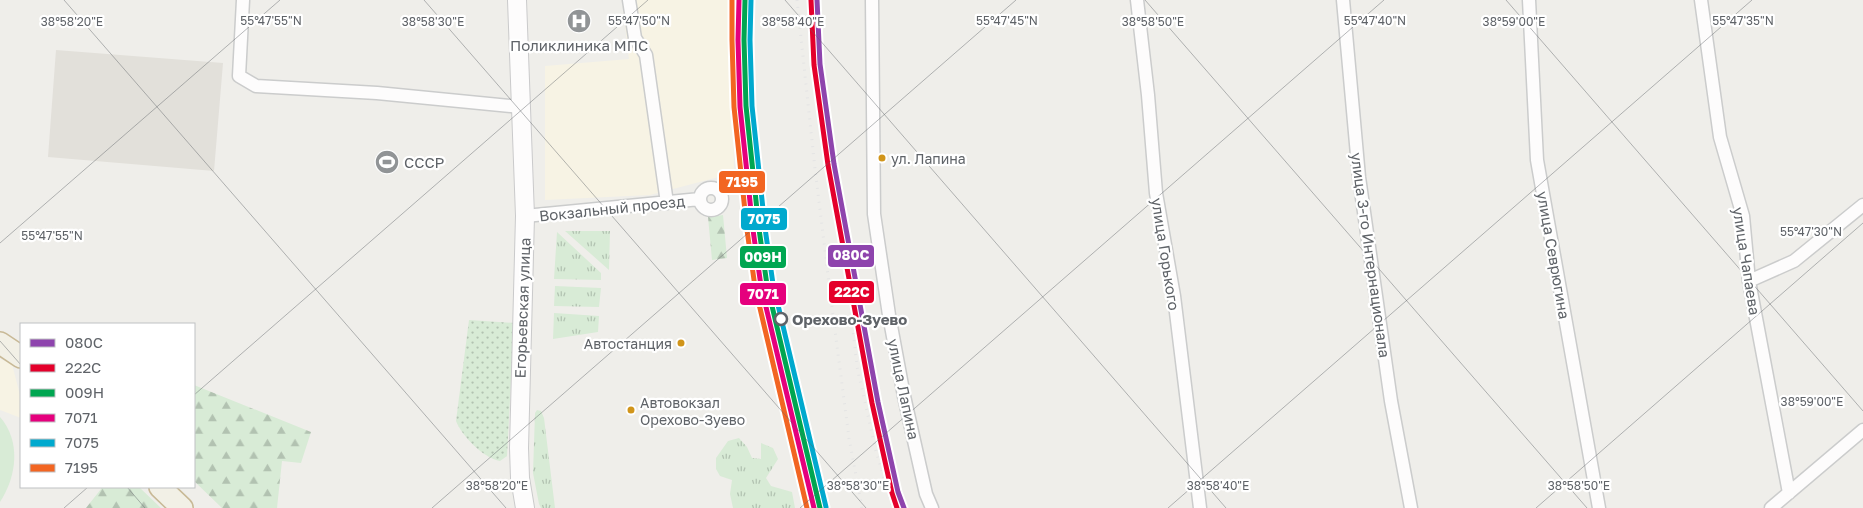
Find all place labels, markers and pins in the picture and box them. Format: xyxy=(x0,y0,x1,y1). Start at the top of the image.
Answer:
hospital icon: Поликлиника МПС xyxy=(566,8,592,34)
place label: Поликлиника МПС xyxy=(510,36,648,54)
sports icon: СССР xyxy=(374,149,400,175)
place label: ул. Лапина xyxy=(891,150,966,167)
place label: СССР xyxy=(404,153,445,171)
marker: ул. Лапина xyxy=(877,153,887,163)
place label: Орехово-Зуево xyxy=(792,310,907,328)
marker: Орехово-Зуево xyxy=(774,312,788,326)
place label: Автостанция xyxy=(584,335,672,352)
marker: Автостанция xyxy=(676,338,686,348)
place label: Автовокзал Орехово-Зуево xyxy=(640,394,745,428)
marker: Автовокзал Орехово-Зуево xyxy=(626,405,636,415)

